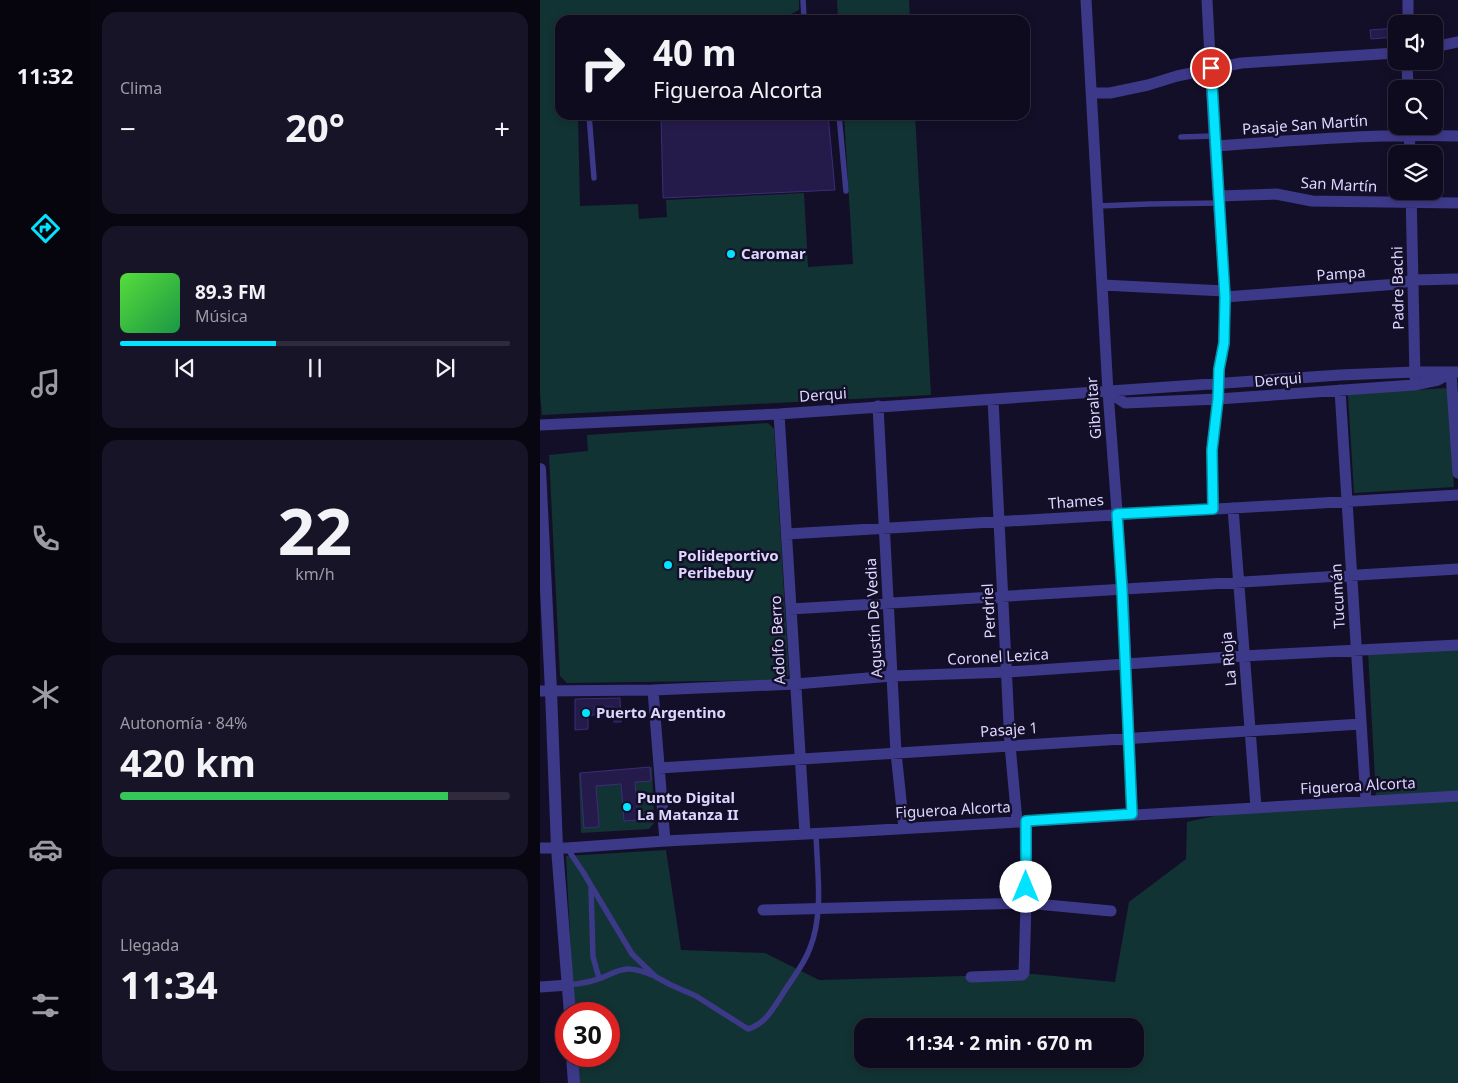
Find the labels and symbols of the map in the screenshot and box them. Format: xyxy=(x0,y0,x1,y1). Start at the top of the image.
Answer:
pin xyxy=(1190,47,1232,89)
street label: Pasaje San Martín xyxy=(1241,110,1368,138)
street label: San Martín xyxy=(1300,172,1378,196)
place label: Caromar xyxy=(741,243,806,263)
street label: Padre Bachi xyxy=(1386,246,1408,330)
marker: Caromar xyxy=(725,248,737,260)
street label: Pampa xyxy=(1316,261,1366,285)
street label: Derqui xyxy=(1253,367,1303,391)
street label: Gibraltar xyxy=(1081,376,1105,440)
street label: Derqui xyxy=(798,382,847,406)
street label: Thames xyxy=(1047,489,1104,513)
place label: Polideportivo Peribebuy xyxy=(678,545,779,582)
street label: Agustín De Vedia xyxy=(860,558,886,678)
marker: Polideportivo Peribebuy xyxy=(662,559,674,571)
street label: Tucumán xyxy=(1325,563,1349,629)
street label: Perdriel xyxy=(977,583,999,639)
street label: Adolfo Berro xyxy=(765,595,789,685)
street label: La Rioja xyxy=(1216,631,1240,687)
street label: Coronel Lezica xyxy=(947,643,1049,669)
place label: Puerto Argentino xyxy=(596,702,726,722)
marker: Puerto Argentino xyxy=(580,707,592,719)
street label: Pasaje 1 xyxy=(979,717,1039,741)
street label: Figueroa Alcorta xyxy=(1300,772,1416,798)
place label: Punto Digital La Matanza II xyxy=(637,787,739,824)
street label: Figueroa Alcorta xyxy=(895,796,1011,822)
marker: Punto Digital La Matanza II xyxy=(621,801,633,813)
position arrow xyxy=(999,860,1051,912)
speed limit sign: 30 xyxy=(555,1002,620,1067)

